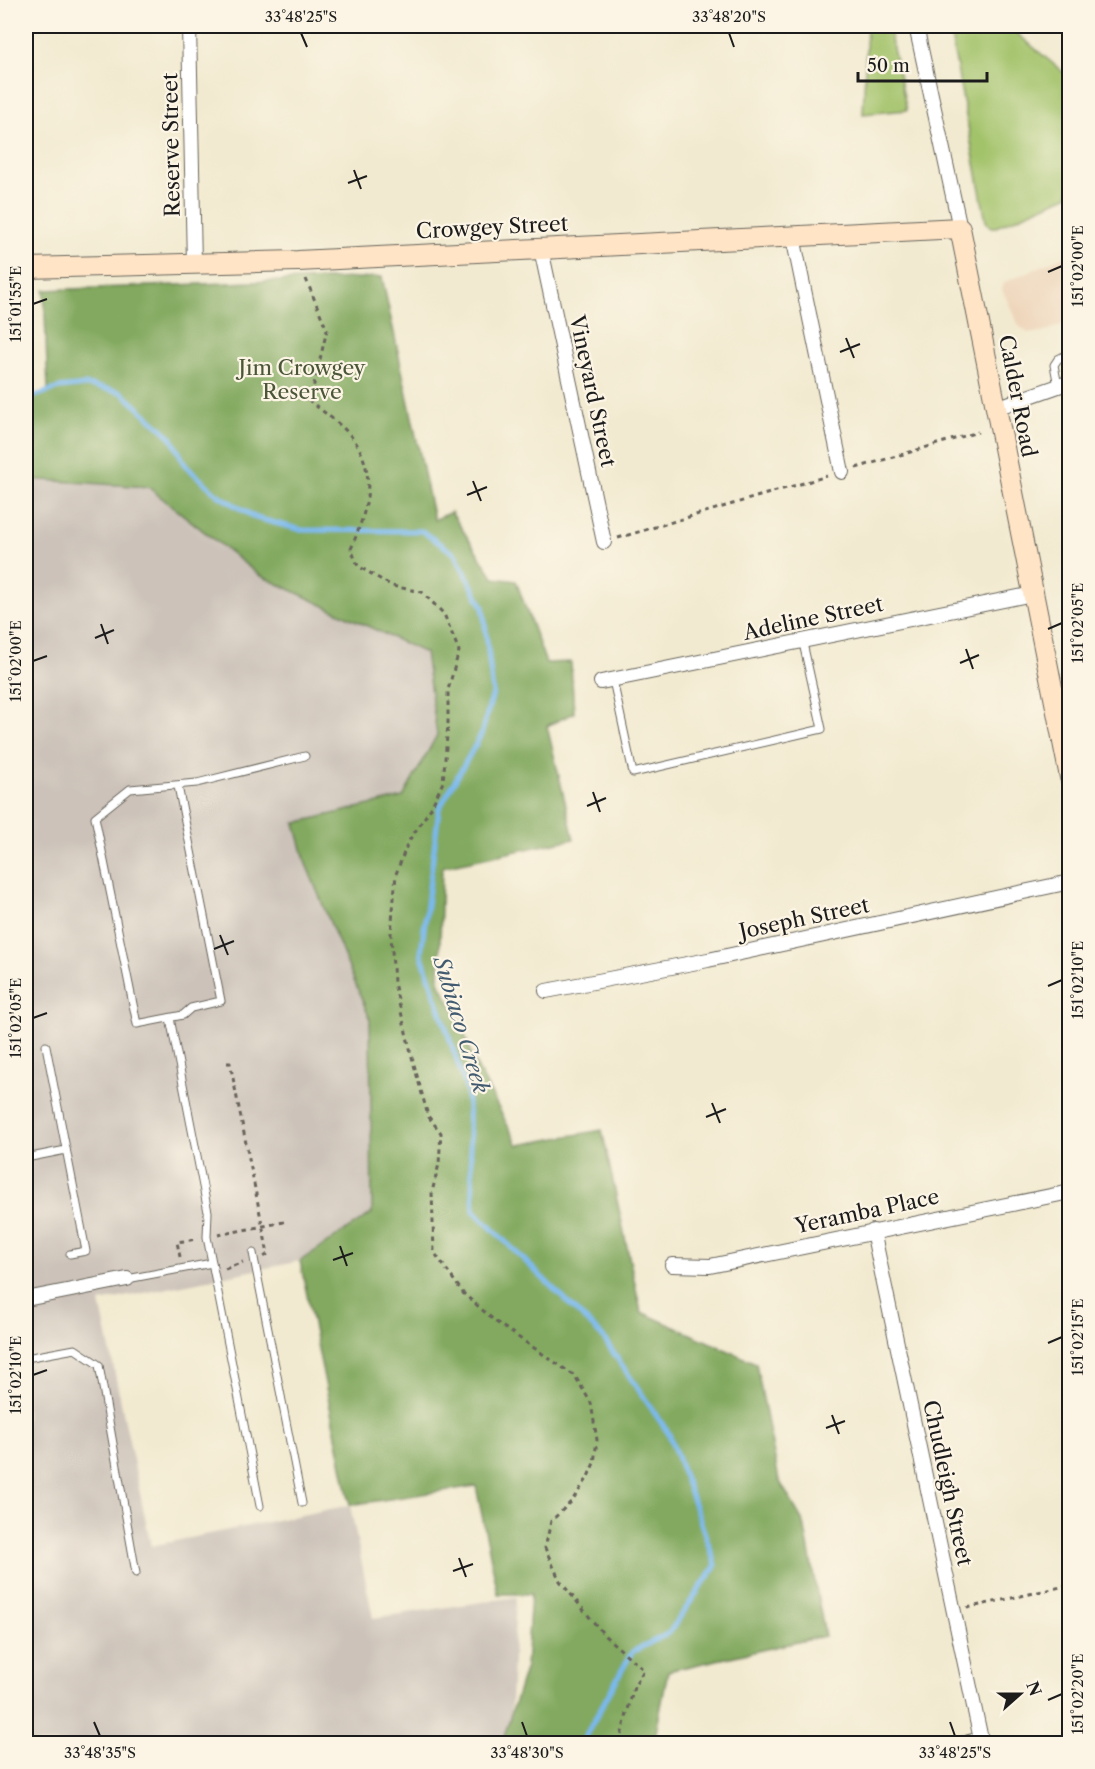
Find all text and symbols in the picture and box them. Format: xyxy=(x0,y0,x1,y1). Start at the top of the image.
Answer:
text: 33°48'25"S xyxy=(265,7,337,26)
text: 33°48'20"S xyxy=(692,7,766,26)
scale bar xyxy=(858,45,987,83)
text: 50 m xyxy=(867,55,910,77)
street label: Reserve Street xyxy=(157,72,185,217)
street label: Crowgey Street xyxy=(415,210,569,243)
text: 151°02'00"E xyxy=(1068,225,1087,307)
text: 151°01'55"E xyxy=(6,266,25,342)
street label: Vineyard Street xyxy=(564,312,621,470)
street label: Calder Road xyxy=(994,333,1042,459)
park label: Jim Crowgey Reserve xyxy=(236,355,366,404)
text: 151°02'05"E xyxy=(1068,583,1087,663)
street label: Adeline Street xyxy=(740,591,886,645)
text: 151°02'00"E xyxy=(6,620,25,702)
street label: Joseph Street xyxy=(734,892,872,945)
text: 151°02'10"E xyxy=(1068,941,1087,1019)
water label: Subiaco Creek xyxy=(427,951,495,1097)
text: 151°02'05"E xyxy=(6,978,25,1058)
street label: Yeramba Place xyxy=(792,1184,941,1239)
text: 151°02'15"E xyxy=(1068,1298,1087,1376)
text: 151°02'10"E xyxy=(6,1336,25,1414)
street label: Chudleigh Street xyxy=(918,1398,978,1569)
text: 151°02'20"E xyxy=(1068,1654,1087,1734)
north arrow xyxy=(990,1664,1050,1724)
text: N xyxy=(1022,1679,1046,1699)
text: 33°48'35"S xyxy=(64,1743,136,1762)
text: 33°48'30"S xyxy=(490,1743,564,1762)
text: 33°48'25"S xyxy=(919,1743,991,1762)

